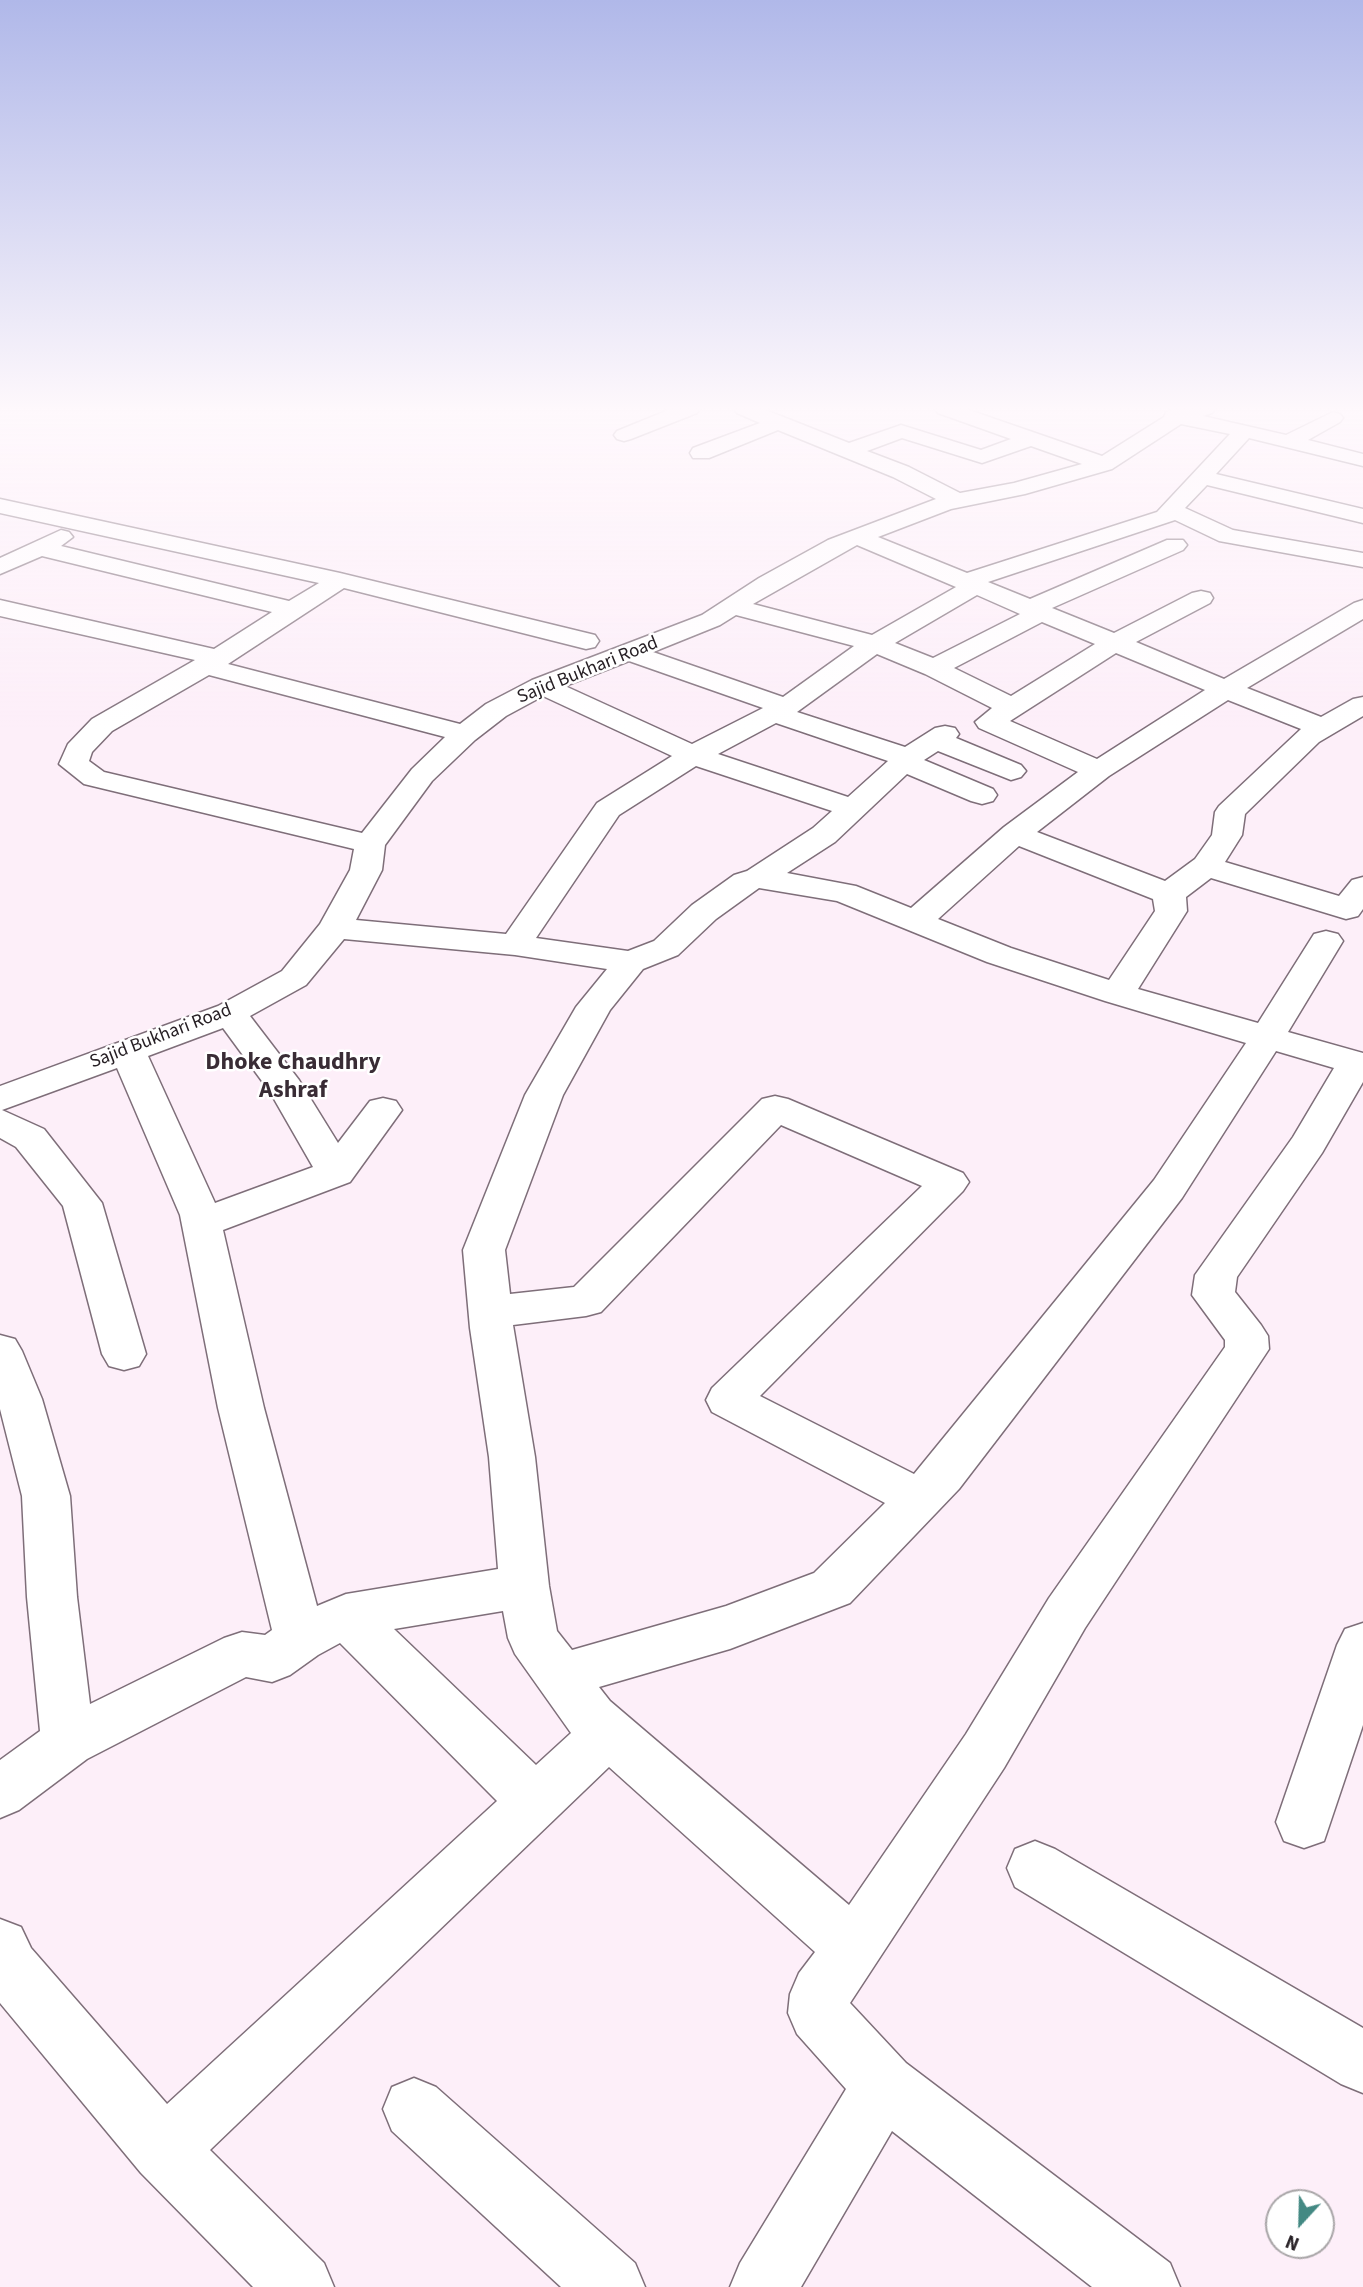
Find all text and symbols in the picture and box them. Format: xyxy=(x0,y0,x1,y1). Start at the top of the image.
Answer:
street label: Sajid Bukhari Road xyxy=(514,632,662,710)
street label: Sajid Bukhari Road xyxy=(87,999,235,1075)
district label: Dhoke Chaudhry Ashraf xyxy=(205,1050,381,1106)
north arrow xyxy=(1265,2189,1335,2259)
text: N xyxy=(1282,2227,1304,2257)

